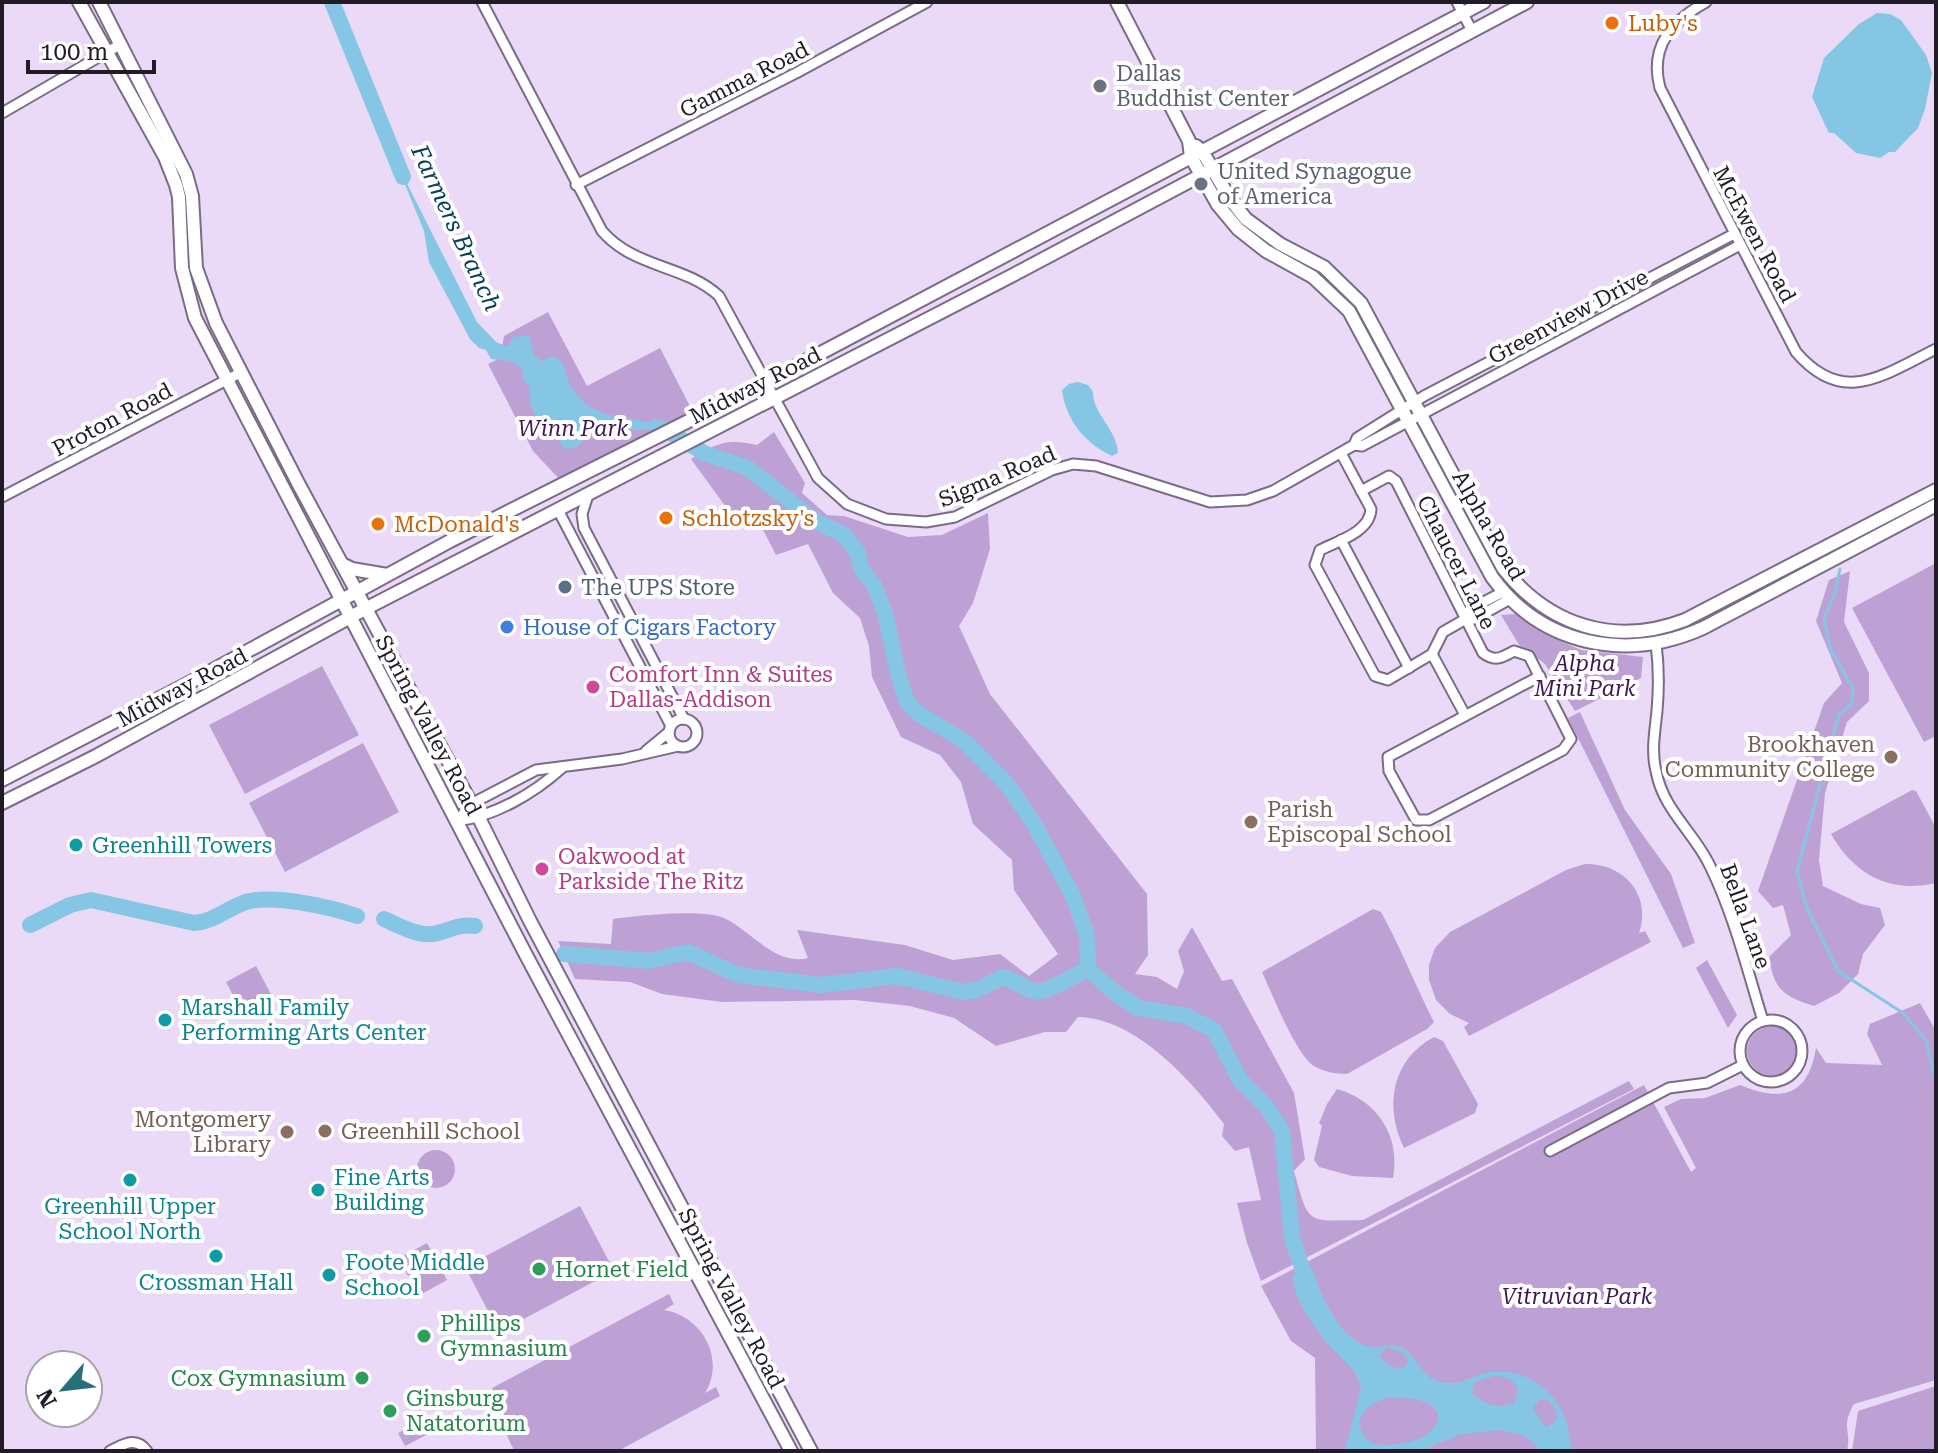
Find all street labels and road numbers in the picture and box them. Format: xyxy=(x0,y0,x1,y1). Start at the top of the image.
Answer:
street label: Gamma Road xyxy=(676,36,813,123)
street label: McEwen Road xyxy=(1708,162,1801,307)
street label: Greenview Drive xyxy=(1484,264,1652,369)
street label: Midway Road xyxy=(685,342,825,429)
street label: Proton Road xyxy=(48,377,176,461)
street label: Sigma Road xyxy=(935,441,1060,512)
street label: Alpha Road xyxy=(1447,466,1530,585)
street label: Chaucer Lane xyxy=(1412,491,1501,633)
street label: Spring Valley Road xyxy=(370,631,487,820)
street label: Midway Road xyxy=(113,643,252,732)
street label: Bella Lane xyxy=(1715,860,1776,972)
street label: Spring Valley Road xyxy=(673,1204,790,1393)

